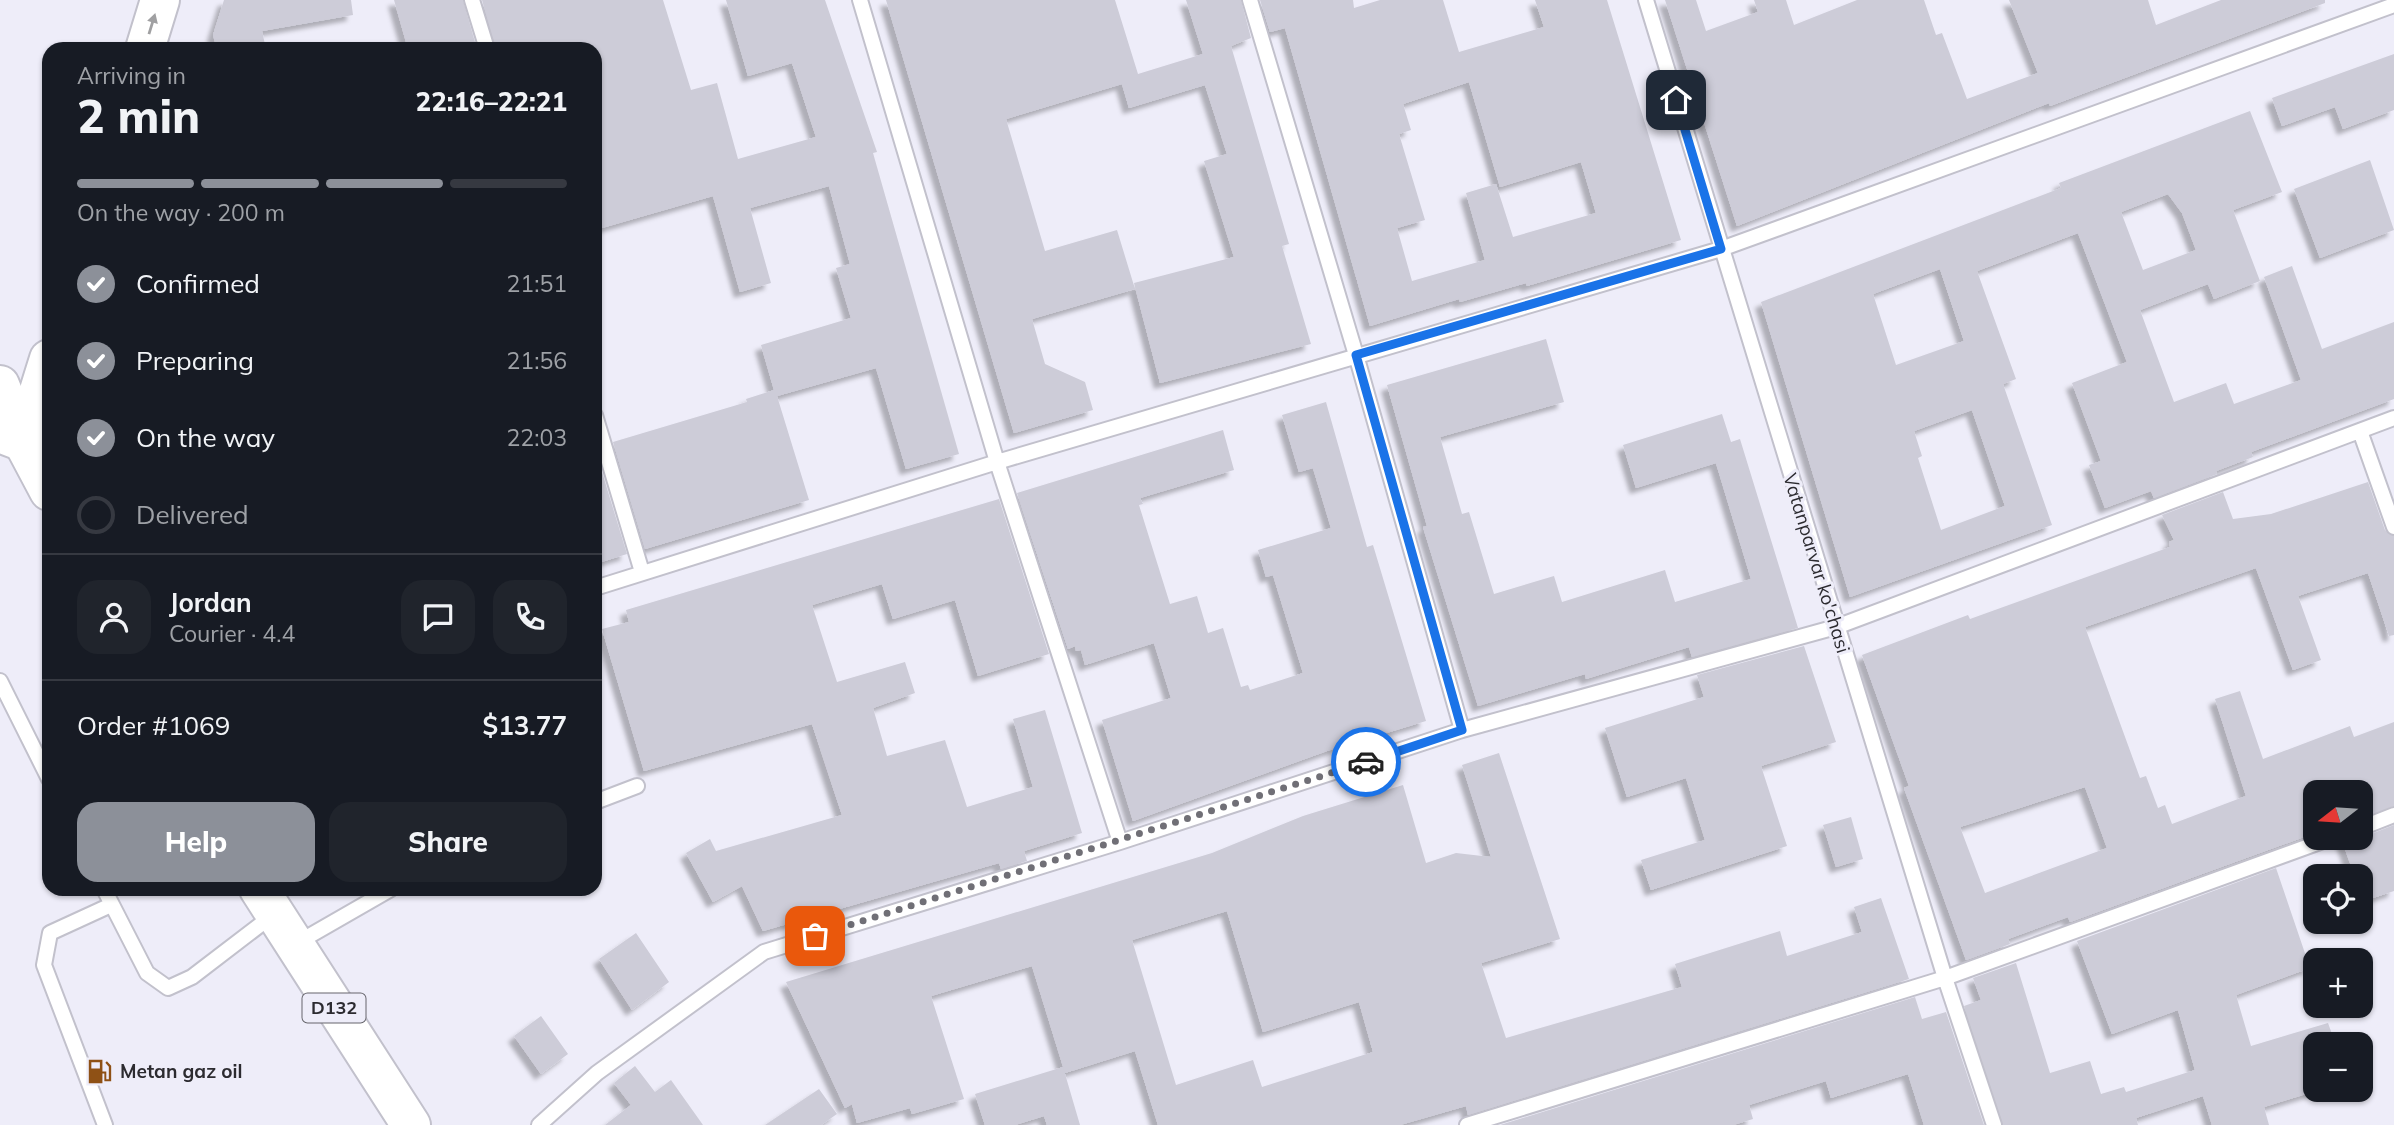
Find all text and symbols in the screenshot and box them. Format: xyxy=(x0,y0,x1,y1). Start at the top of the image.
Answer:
one-way arrow xyxy=(148,14,158,35)
text: Arriving in xyxy=(77,61,186,90)
pin xyxy=(1646,70,1706,130)
icon: home xyxy=(1657,81,1695,119)
text: 22:16–22:21 xyxy=(416,85,567,118)
text: 2 min xyxy=(77,87,200,145)
text: On the way · 200 m xyxy=(77,198,285,227)
icon: check xyxy=(77,265,115,303)
text: Confirmed xyxy=(136,267,260,300)
text: 21:51 xyxy=(507,269,567,298)
icon: check xyxy=(77,342,115,380)
text: Preparing xyxy=(136,344,254,377)
text: 21:56 xyxy=(507,346,567,375)
icon: check xyxy=(77,419,115,457)
text: On the way xyxy=(136,421,275,454)
text: 22:03 xyxy=(507,423,567,452)
street label: Vatanparvar ko'chasi xyxy=(1778,470,1856,656)
text: Delivered xyxy=(136,498,249,531)
button: person xyxy=(77,580,151,654)
button: chat xyxy=(401,580,475,654)
button: phone xyxy=(493,580,567,654)
text: Jordan xyxy=(169,586,252,619)
text: Courier · 4.4 xyxy=(169,619,295,648)
text: Order #1069 xyxy=(77,709,230,742)
text: $13.77 xyxy=(483,709,567,742)
courier xyxy=(1331,727,1401,797)
icon: car xyxy=(1347,743,1385,781)
north arrow xyxy=(2303,780,2373,850)
map controls xyxy=(2303,780,2373,1102)
button: Help xyxy=(77,802,315,882)
button: Share xyxy=(329,802,567,882)
button: locate xyxy=(2303,864,2373,934)
pin xyxy=(785,906,845,966)
icon: bag xyxy=(796,917,834,955)
button: + xyxy=(2303,948,2373,1018)
road number: D132 xyxy=(302,993,366,1023)
button: − xyxy=(2303,1032,2373,1102)
fuel station icon: Metan gaz oil xyxy=(86,1057,114,1085)
place label: Metan gaz oil xyxy=(120,1059,243,1083)

